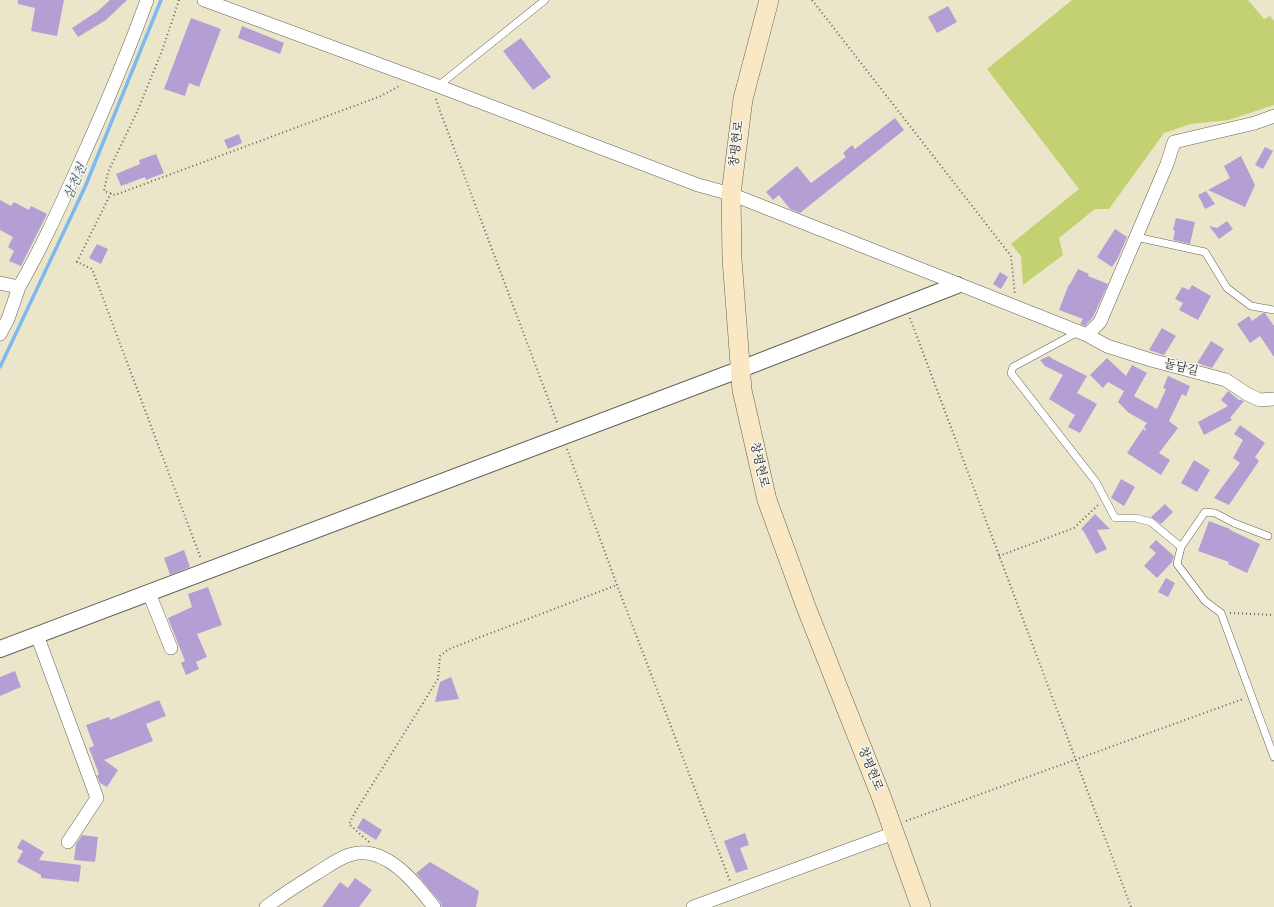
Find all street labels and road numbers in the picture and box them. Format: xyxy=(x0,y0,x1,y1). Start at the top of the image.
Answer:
street label: 창평현로 xyxy=(727,120,747,168)
street label: 돌담길 xyxy=(1162,357,1200,379)
street label: 창평현로 xyxy=(747,441,771,489)
street label: 창평현로 xyxy=(855,745,885,793)

